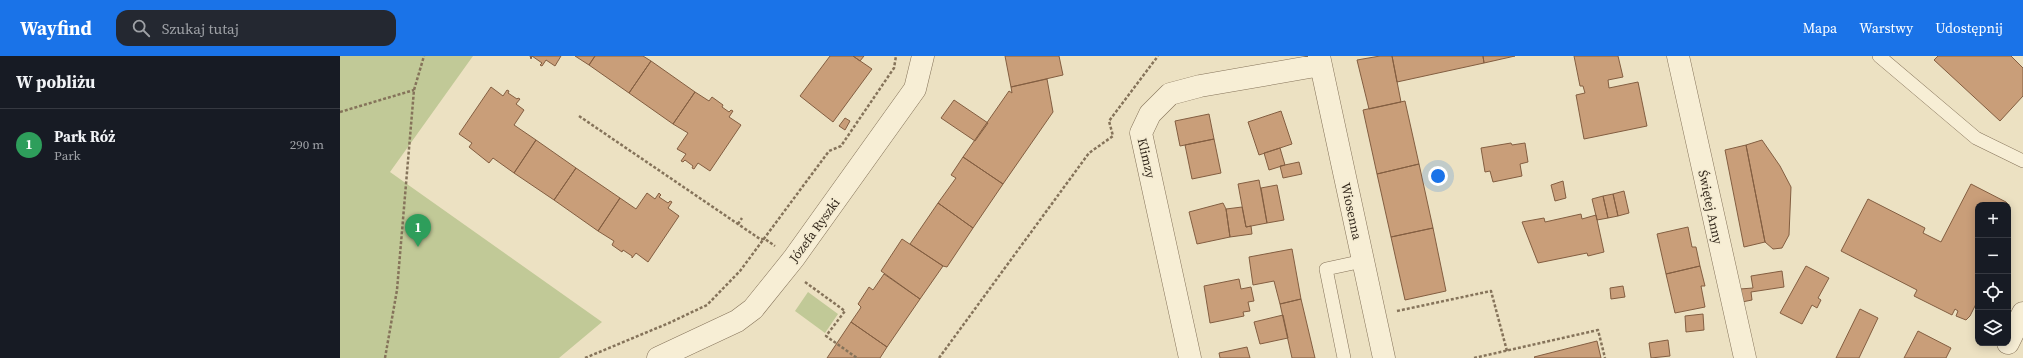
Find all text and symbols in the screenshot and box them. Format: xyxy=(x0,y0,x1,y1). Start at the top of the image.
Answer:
search box xyxy=(116,10,396,46)
text: Wayfind xyxy=(20,15,92,41)
icon: search xyxy=(130,17,152,39)
text: Szukaj tutaj xyxy=(162,18,239,39)
text: Mapa xyxy=(1803,18,1837,38)
text: Warstwy xyxy=(1859,18,1913,38)
text: Udostępnij xyxy=(1935,18,2003,38)
text: W pobliżu xyxy=(16,70,95,94)
text: Park Róż xyxy=(54,126,115,147)
text: 1 xyxy=(25,136,33,153)
text: 290 m xyxy=(290,136,324,153)
street label: Klimzy xyxy=(1134,136,1159,180)
text: Park xyxy=(54,147,81,164)
your location xyxy=(1428,166,1448,186)
street label: Świętej Anny xyxy=(1694,169,1727,246)
street label: Wiosenna xyxy=(1337,181,1366,242)
street label: Józefa Ryszki xyxy=(785,195,844,267)
map controls xyxy=(1975,202,2011,346)
button: + xyxy=(1975,202,2011,238)
pin: 1 xyxy=(405,214,431,247)
button: − xyxy=(1975,238,2011,274)
button: locate xyxy=(1975,274,2011,310)
button: layers xyxy=(1975,310,2011,346)

